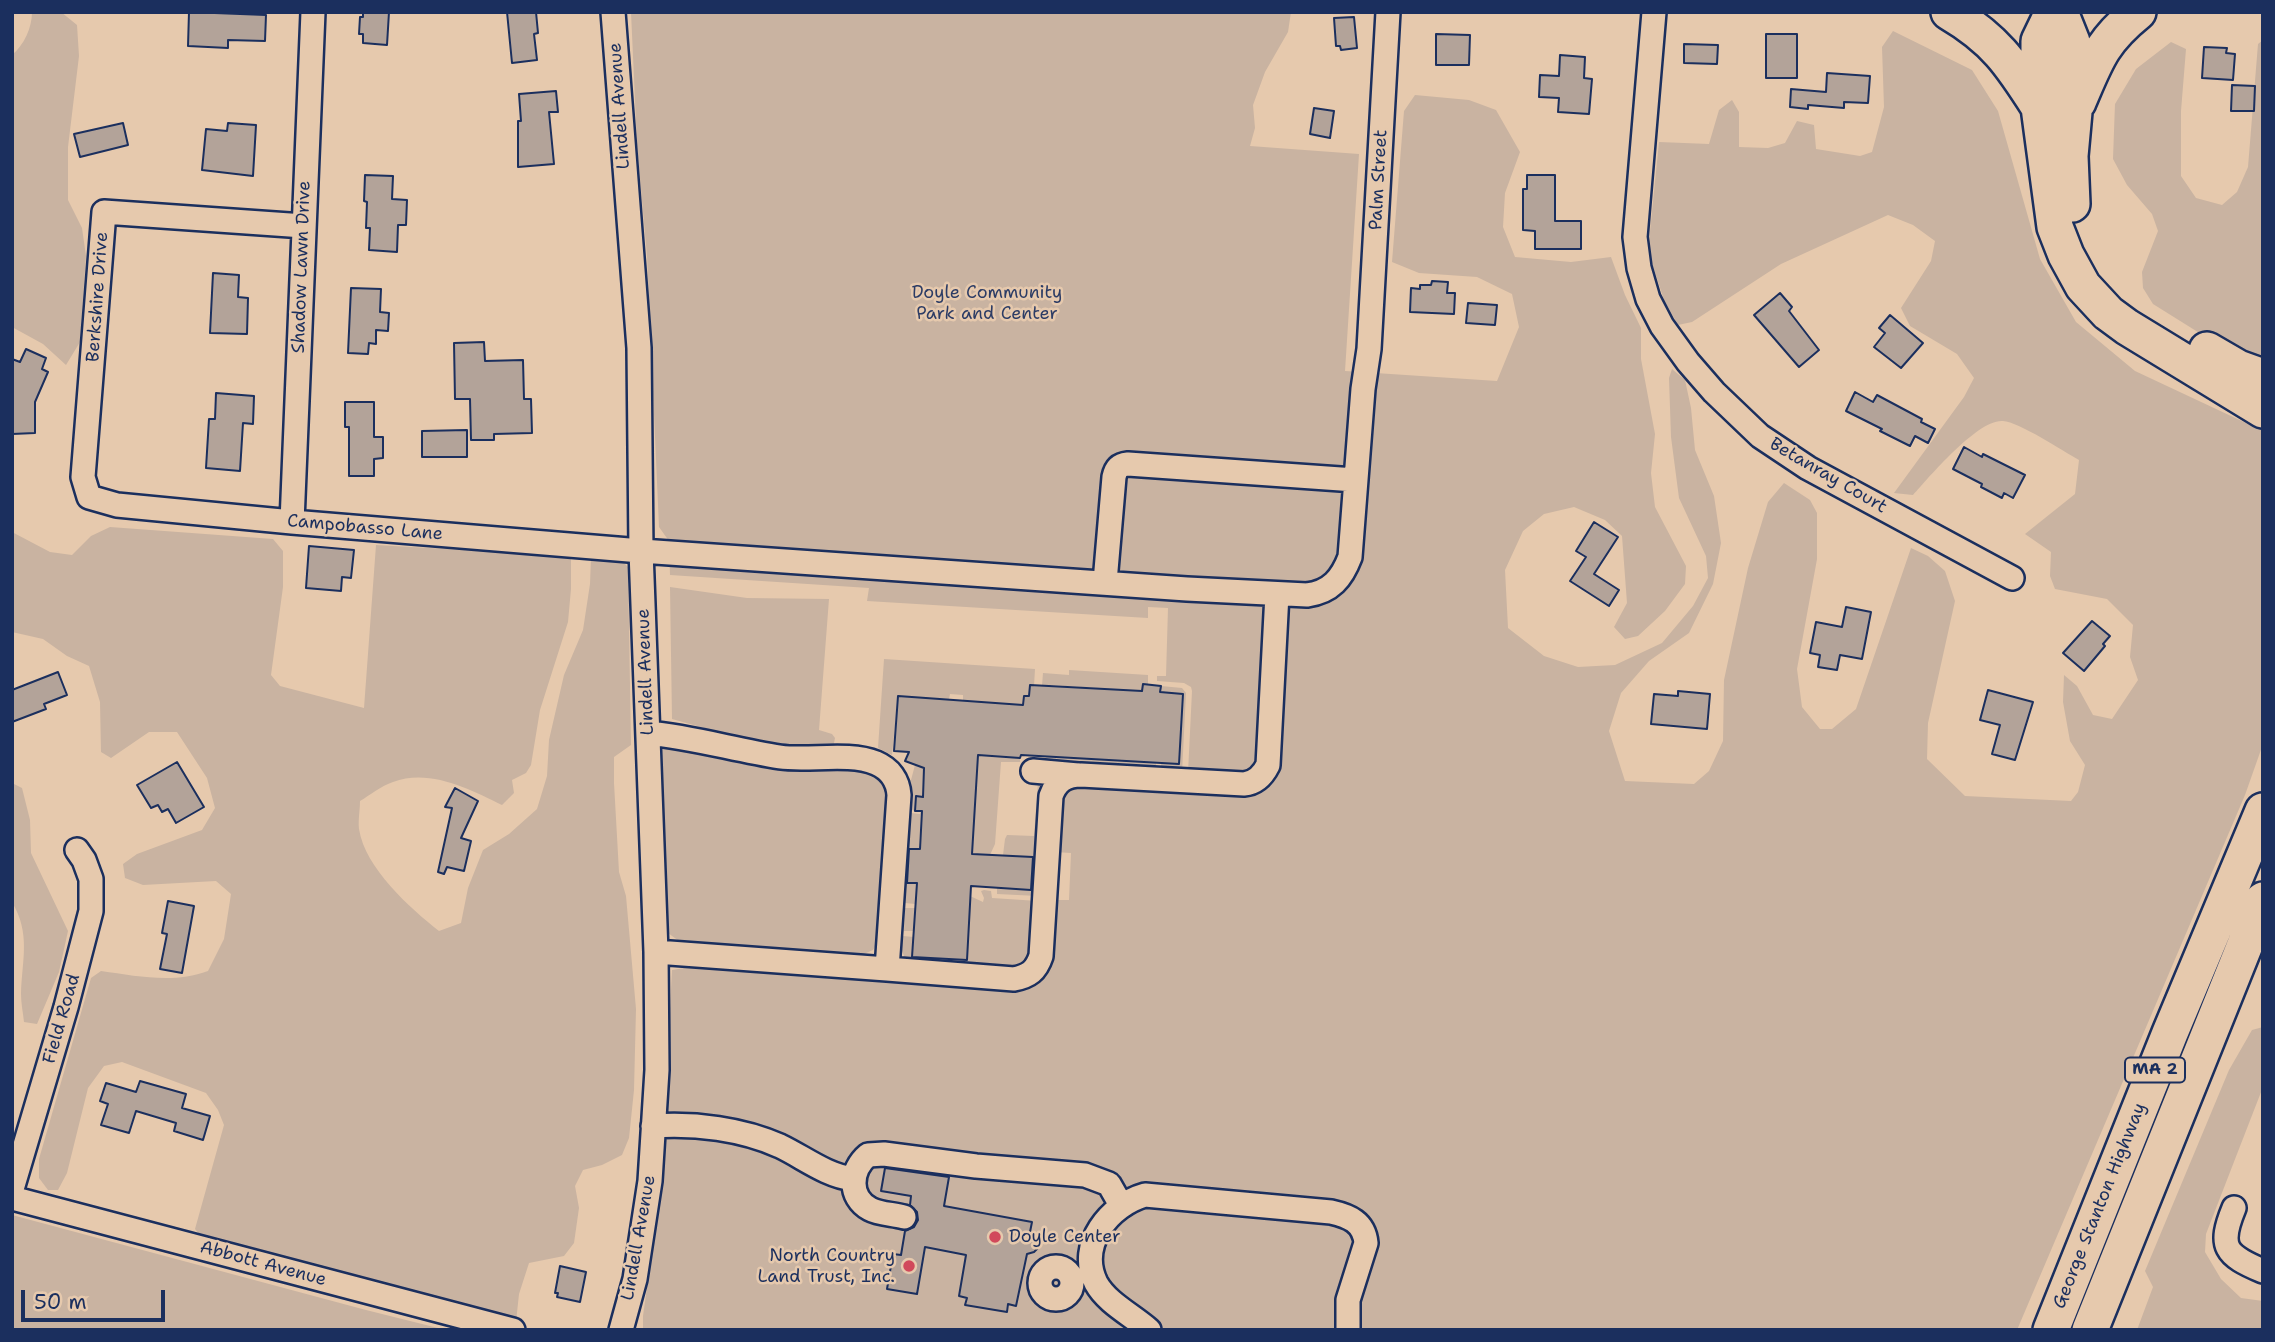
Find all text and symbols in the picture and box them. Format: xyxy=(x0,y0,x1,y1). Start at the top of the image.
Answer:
street label: Lindell Avenue xyxy=(605,42,635,170)
street label: Palm Street xyxy=(1366,129,1392,231)
street label: Shadow Lawn Drive xyxy=(288,180,316,354)
street label: Berkshire Drive xyxy=(83,231,113,363)
park label: Doyle Community Park and Center xyxy=(912,282,1062,324)
street label: Betanray Court xyxy=(1765,434,1891,518)
street label: Campobasso Lane xyxy=(286,510,444,546)
street label: Lindell Avenue xyxy=(633,608,659,736)
street label: Field Road xyxy=(39,971,85,1067)
road number: MA 2 xyxy=(2125,1058,2185,1082)
street label: George Stanton Highway xyxy=(2049,1100,2151,1312)
street label: Lindell Avenue xyxy=(617,1174,661,1302)
place label: Doyle Center xyxy=(1009,1226,1121,1248)
marker: Doyle Center xyxy=(987,1229,1003,1245)
street label: Abbott Avenue xyxy=(197,1237,329,1291)
place label: North Country Land Trust, Inc. xyxy=(757,1245,895,1288)
marker: North Country Land Trust, Inc. xyxy=(901,1258,917,1274)
scale bar xyxy=(24,1276,168,1320)
text: 50 m xyxy=(34,1288,87,1316)

